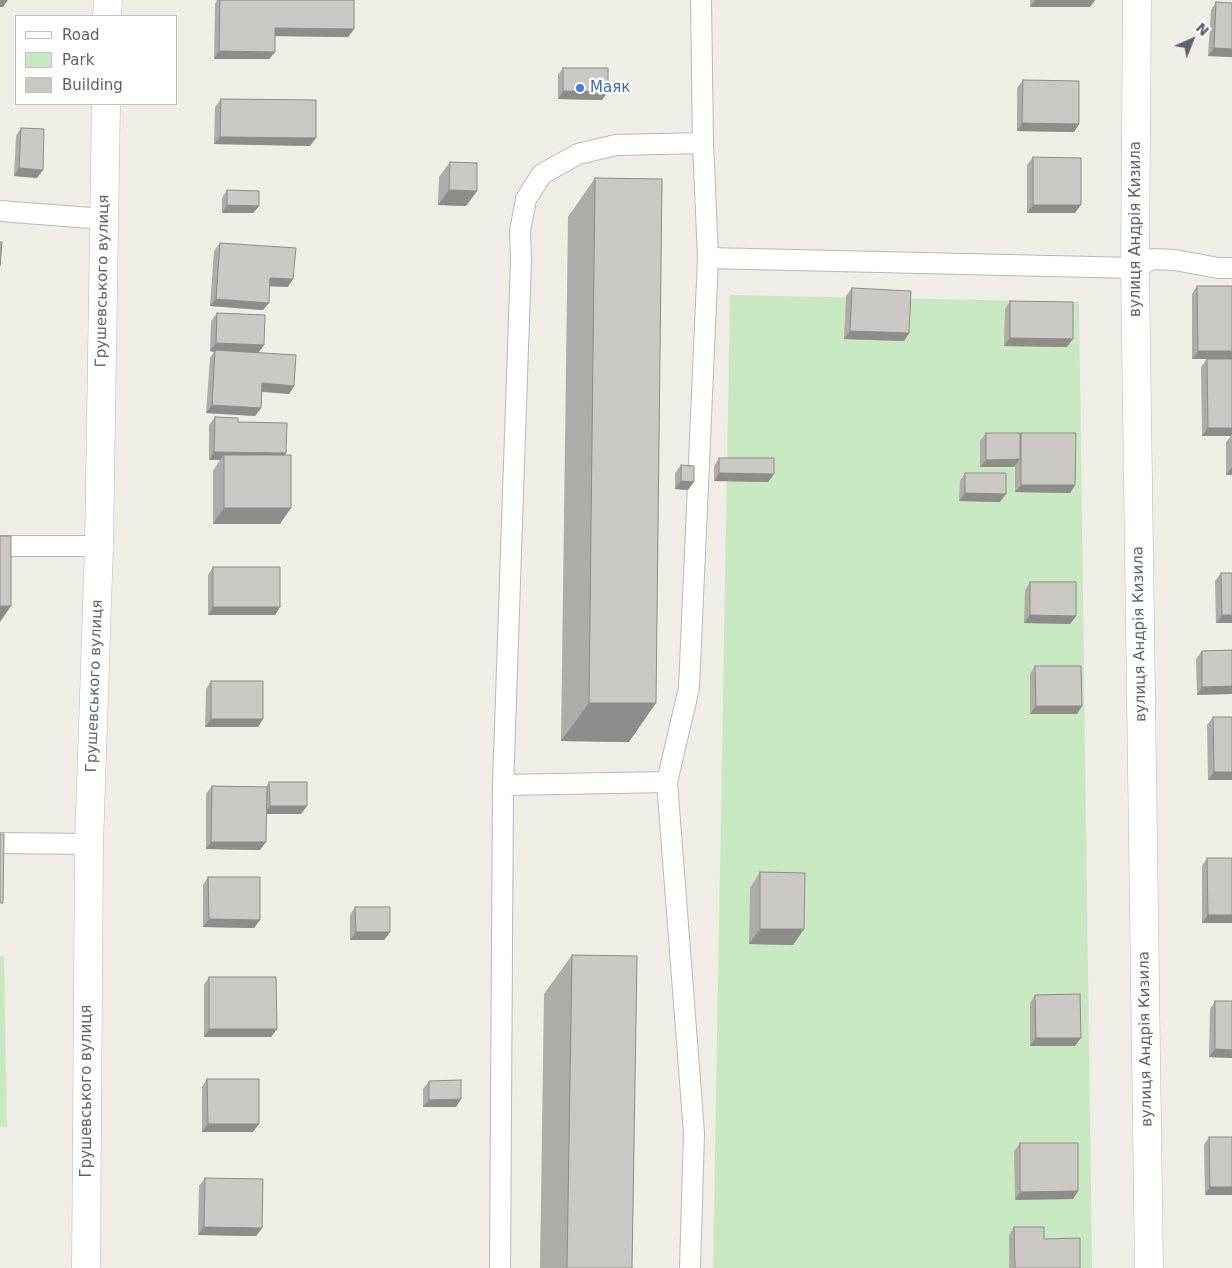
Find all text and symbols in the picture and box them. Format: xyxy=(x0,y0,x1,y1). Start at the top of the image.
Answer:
legend xyxy=(15,15,178,105)
north arrow xyxy=(1167,15,1217,65)
text: N xyxy=(1193,19,1212,39)
text: Road xyxy=(62,26,100,44)
text: Park xyxy=(62,51,94,69)
text: Building xyxy=(62,76,123,94)
place label: Маяк xyxy=(590,79,630,97)
marker: Маяк xyxy=(574,82,586,94)
street label: вулиця Андрія Кизила xyxy=(1127,141,1145,317)
street label: Грушевського вулиця xyxy=(92,194,114,368)
street label: вулиця Андрія Кизила xyxy=(1129,546,1151,722)
street label: Грушевського вулиця xyxy=(83,599,107,773)
street label: вулиця Андрія Кизила xyxy=(1135,951,1157,1127)
street label: Грушевського вулиця xyxy=(78,1005,96,1177)

